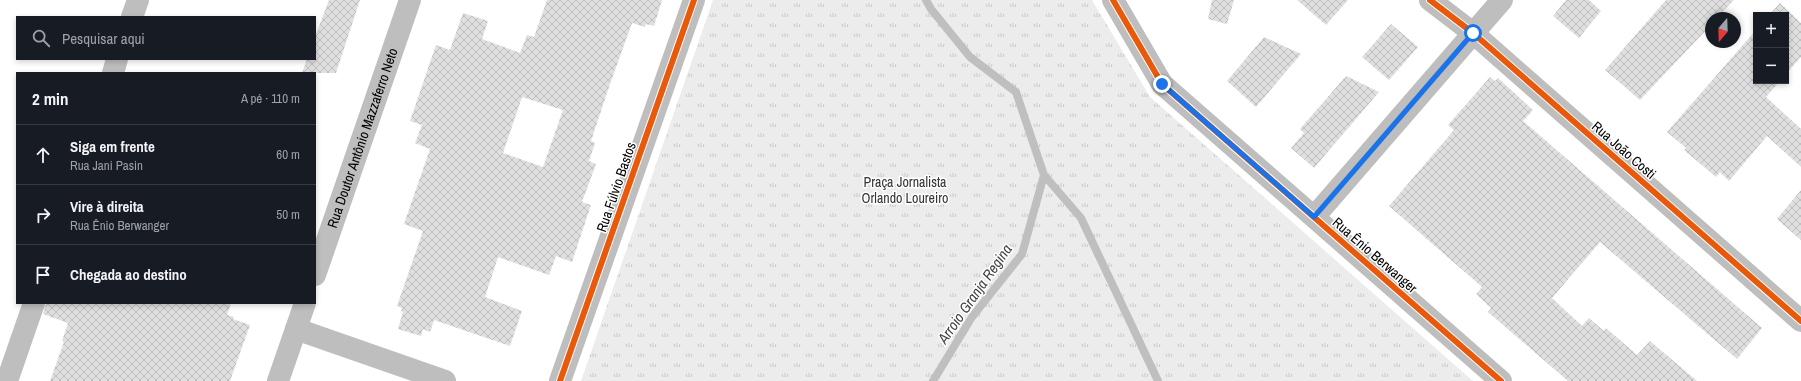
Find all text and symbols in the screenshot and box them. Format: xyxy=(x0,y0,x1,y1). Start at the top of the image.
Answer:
north arrow xyxy=(1705,12,1741,48)
map controls xyxy=(1753,12,1789,84)
button: + xyxy=(1753,12,1789,48)
search box xyxy=(16,16,316,60)
route start xyxy=(1464,24,1482,42)
icon: search xyxy=(30,27,52,49)
text: Pesquisar aqui xyxy=(62,28,145,49)
street label: Rua Doutor Antônio Mazzaferro Neto xyxy=(323,46,402,230)
button: − xyxy=(1753,48,1789,84)
route end xyxy=(1153,75,1171,93)
text: 2 min xyxy=(32,87,68,110)
text: A pé · 110 m xyxy=(241,90,300,107)
street label: Rua João Costi xyxy=(1588,117,1660,183)
text: Siga em frente xyxy=(70,136,155,157)
street label: Rua Fúlvio Bastos xyxy=(592,139,640,234)
icon: ahead xyxy=(32,144,54,166)
text: 60 m xyxy=(276,146,300,163)
text: Rua Jani Pasin xyxy=(70,157,143,174)
park label: Praça Jornalista Orlando Loureiro xyxy=(862,173,948,207)
text: Vire à direita xyxy=(70,196,144,217)
icon: right xyxy=(32,204,54,226)
text: 50 m xyxy=(276,206,300,223)
street label: Rua Ênio Berwanger xyxy=(1329,213,1421,297)
text: Rua Ênio Berwanger xyxy=(70,217,169,234)
water label: Arroio Granja Regina xyxy=(932,240,1017,348)
icon: arrive xyxy=(32,264,54,286)
text: Chegada ao destino xyxy=(70,264,187,285)

